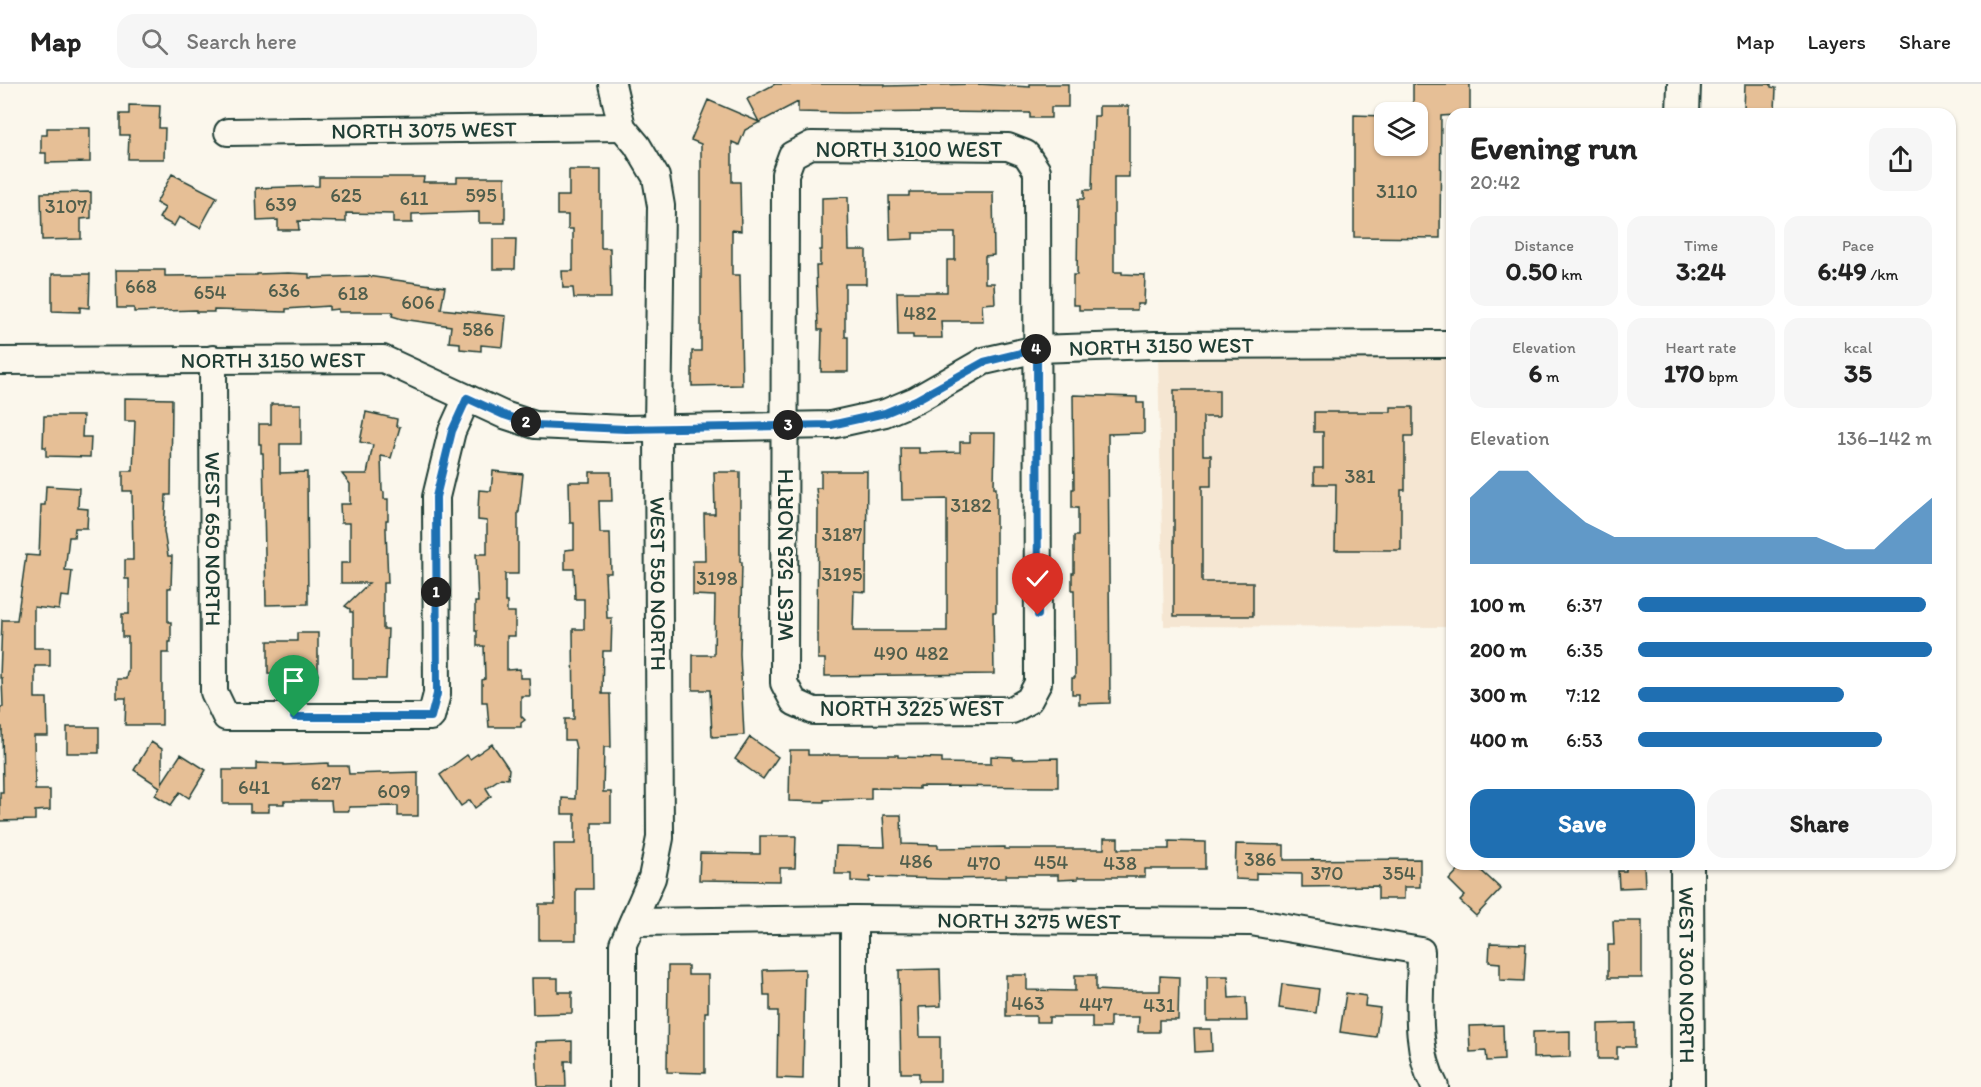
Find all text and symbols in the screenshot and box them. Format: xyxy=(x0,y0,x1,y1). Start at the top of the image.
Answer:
search box xyxy=(117,14,537,68)
text: Map xyxy=(30,24,81,58)
icon: search xyxy=(138,25,171,58)
text: Search here xyxy=(186,28,297,55)
text: Map xyxy=(1736,29,1775,54)
text: Layers xyxy=(1808,29,1866,54)
text: Share xyxy=(1899,29,1951,54)
map controls xyxy=(1374,102,1428,156)
button: layers xyxy=(1374,102,1428,156)
street label: NORTH 3075 WEST xyxy=(331,115,518,145)
text: Evening run xyxy=(1470,128,1637,167)
button: share xyxy=(1869,128,1932,191)
street label: NORTH 3100 WEST xyxy=(816,136,1003,163)
text: 20:42 xyxy=(1470,170,1520,194)
house number: 3110 xyxy=(1376,179,1418,203)
house number: 625 xyxy=(330,183,362,207)
house number: 595 xyxy=(465,183,497,207)
house number: 611 xyxy=(399,186,429,210)
house number: 639 xyxy=(265,192,297,216)
house number: 3107 xyxy=(45,194,87,218)
text: Distance xyxy=(1514,236,1574,255)
text: Time xyxy=(1684,236,1718,255)
text: Pace xyxy=(1842,236,1874,255)
text: 0.50 xyxy=(1506,255,1558,287)
text: 3:24 xyxy=(1676,255,1726,287)
text: 6:49 xyxy=(1818,255,1867,287)
text: km xyxy=(1558,265,1582,284)
text: /km xyxy=(1867,265,1898,284)
house number: 668 xyxy=(125,274,157,298)
house number: 636 xyxy=(268,278,300,302)
house number: 654 xyxy=(193,280,227,304)
house number: 618 xyxy=(338,281,368,305)
house number: 606 xyxy=(401,290,435,314)
house number: 482 xyxy=(903,301,937,325)
house number: 586 xyxy=(462,317,494,341)
street label: NORTH 3150 WEST xyxy=(1068,332,1254,362)
pin: 4 xyxy=(1021,334,1051,364)
text: Elevation xyxy=(1512,338,1576,357)
text: Heart rate xyxy=(1666,338,1736,357)
text: kcal xyxy=(1844,338,1872,357)
text: 4 xyxy=(1031,339,1041,358)
street label: NORTH 3150 WEST xyxy=(180,346,366,374)
text: 6 xyxy=(1529,357,1542,389)
text: 170 xyxy=(1664,357,1705,389)
text: 35 xyxy=(1844,357,1872,389)
text: m xyxy=(1542,367,1559,386)
text: bpm xyxy=(1705,367,1738,386)
pin: 2 xyxy=(511,407,541,437)
pin: 3 xyxy=(773,410,803,440)
text: 2 xyxy=(522,412,530,431)
text: 3 xyxy=(784,415,792,434)
text: Elevation xyxy=(1470,426,1549,450)
text: 136–142 m xyxy=(1837,426,1932,450)
street label: WEST 650 NORTH xyxy=(199,452,227,626)
house number: 381 xyxy=(1344,464,1376,488)
street label: WEST 525 NORTH xyxy=(772,469,799,641)
house number: 3182 xyxy=(950,493,992,517)
street label: WEST 550 NORTH xyxy=(644,497,672,671)
house number: 3187 xyxy=(821,522,863,546)
pin xyxy=(1012,553,1063,615)
house number: 3195 xyxy=(821,562,863,586)
icon: check xyxy=(1021,562,1054,595)
house number: 3198 xyxy=(696,566,738,590)
pin: 1 xyxy=(421,577,451,607)
text: 1 xyxy=(432,582,440,601)
text: 100 m xyxy=(1470,593,1525,617)
text: 6:37 xyxy=(1566,593,1602,617)
text: 200 m xyxy=(1470,638,1526,662)
text: 6:35 xyxy=(1566,638,1603,662)
house number: 490 xyxy=(874,641,908,665)
house number: 482 xyxy=(915,641,949,665)
pin xyxy=(268,655,319,717)
icon: arrive xyxy=(277,664,310,697)
text: 300 m xyxy=(1470,683,1527,707)
text: 7:12 xyxy=(1566,683,1601,707)
street label: NORTH 3225 WEST xyxy=(820,695,1005,722)
text: 400 m xyxy=(1470,728,1528,752)
text: 6:53 xyxy=(1566,728,1603,752)
house number: 627 xyxy=(310,771,342,795)
house number: 641 xyxy=(238,775,270,799)
house number: 609 xyxy=(377,779,411,803)
button: Save xyxy=(1470,789,1695,858)
button: Share xyxy=(1707,789,1932,858)
house number: 386 xyxy=(1244,847,1276,871)
house number: 486 xyxy=(899,849,933,873)
house number: 454 xyxy=(1034,850,1068,874)
house number: 470 xyxy=(967,851,1001,875)
house number: 438 xyxy=(1103,851,1137,875)
house number: 370 xyxy=(1310,861,1344,885)
house number: 354 xyxy=(1382,861,1416,885)
street label: WEST 300 NORTH xyxy=(1673,887,1701,1063)
street label: NORTH 3275 WEST xyxy=(937,907,1122,935)
house number: 463 xyxy=(1011,991,1045,1015)
house number: 447 xyxy=(1079,992,1113,1016)
house number: 431 xyxy=(1143,993,1175,1017)

